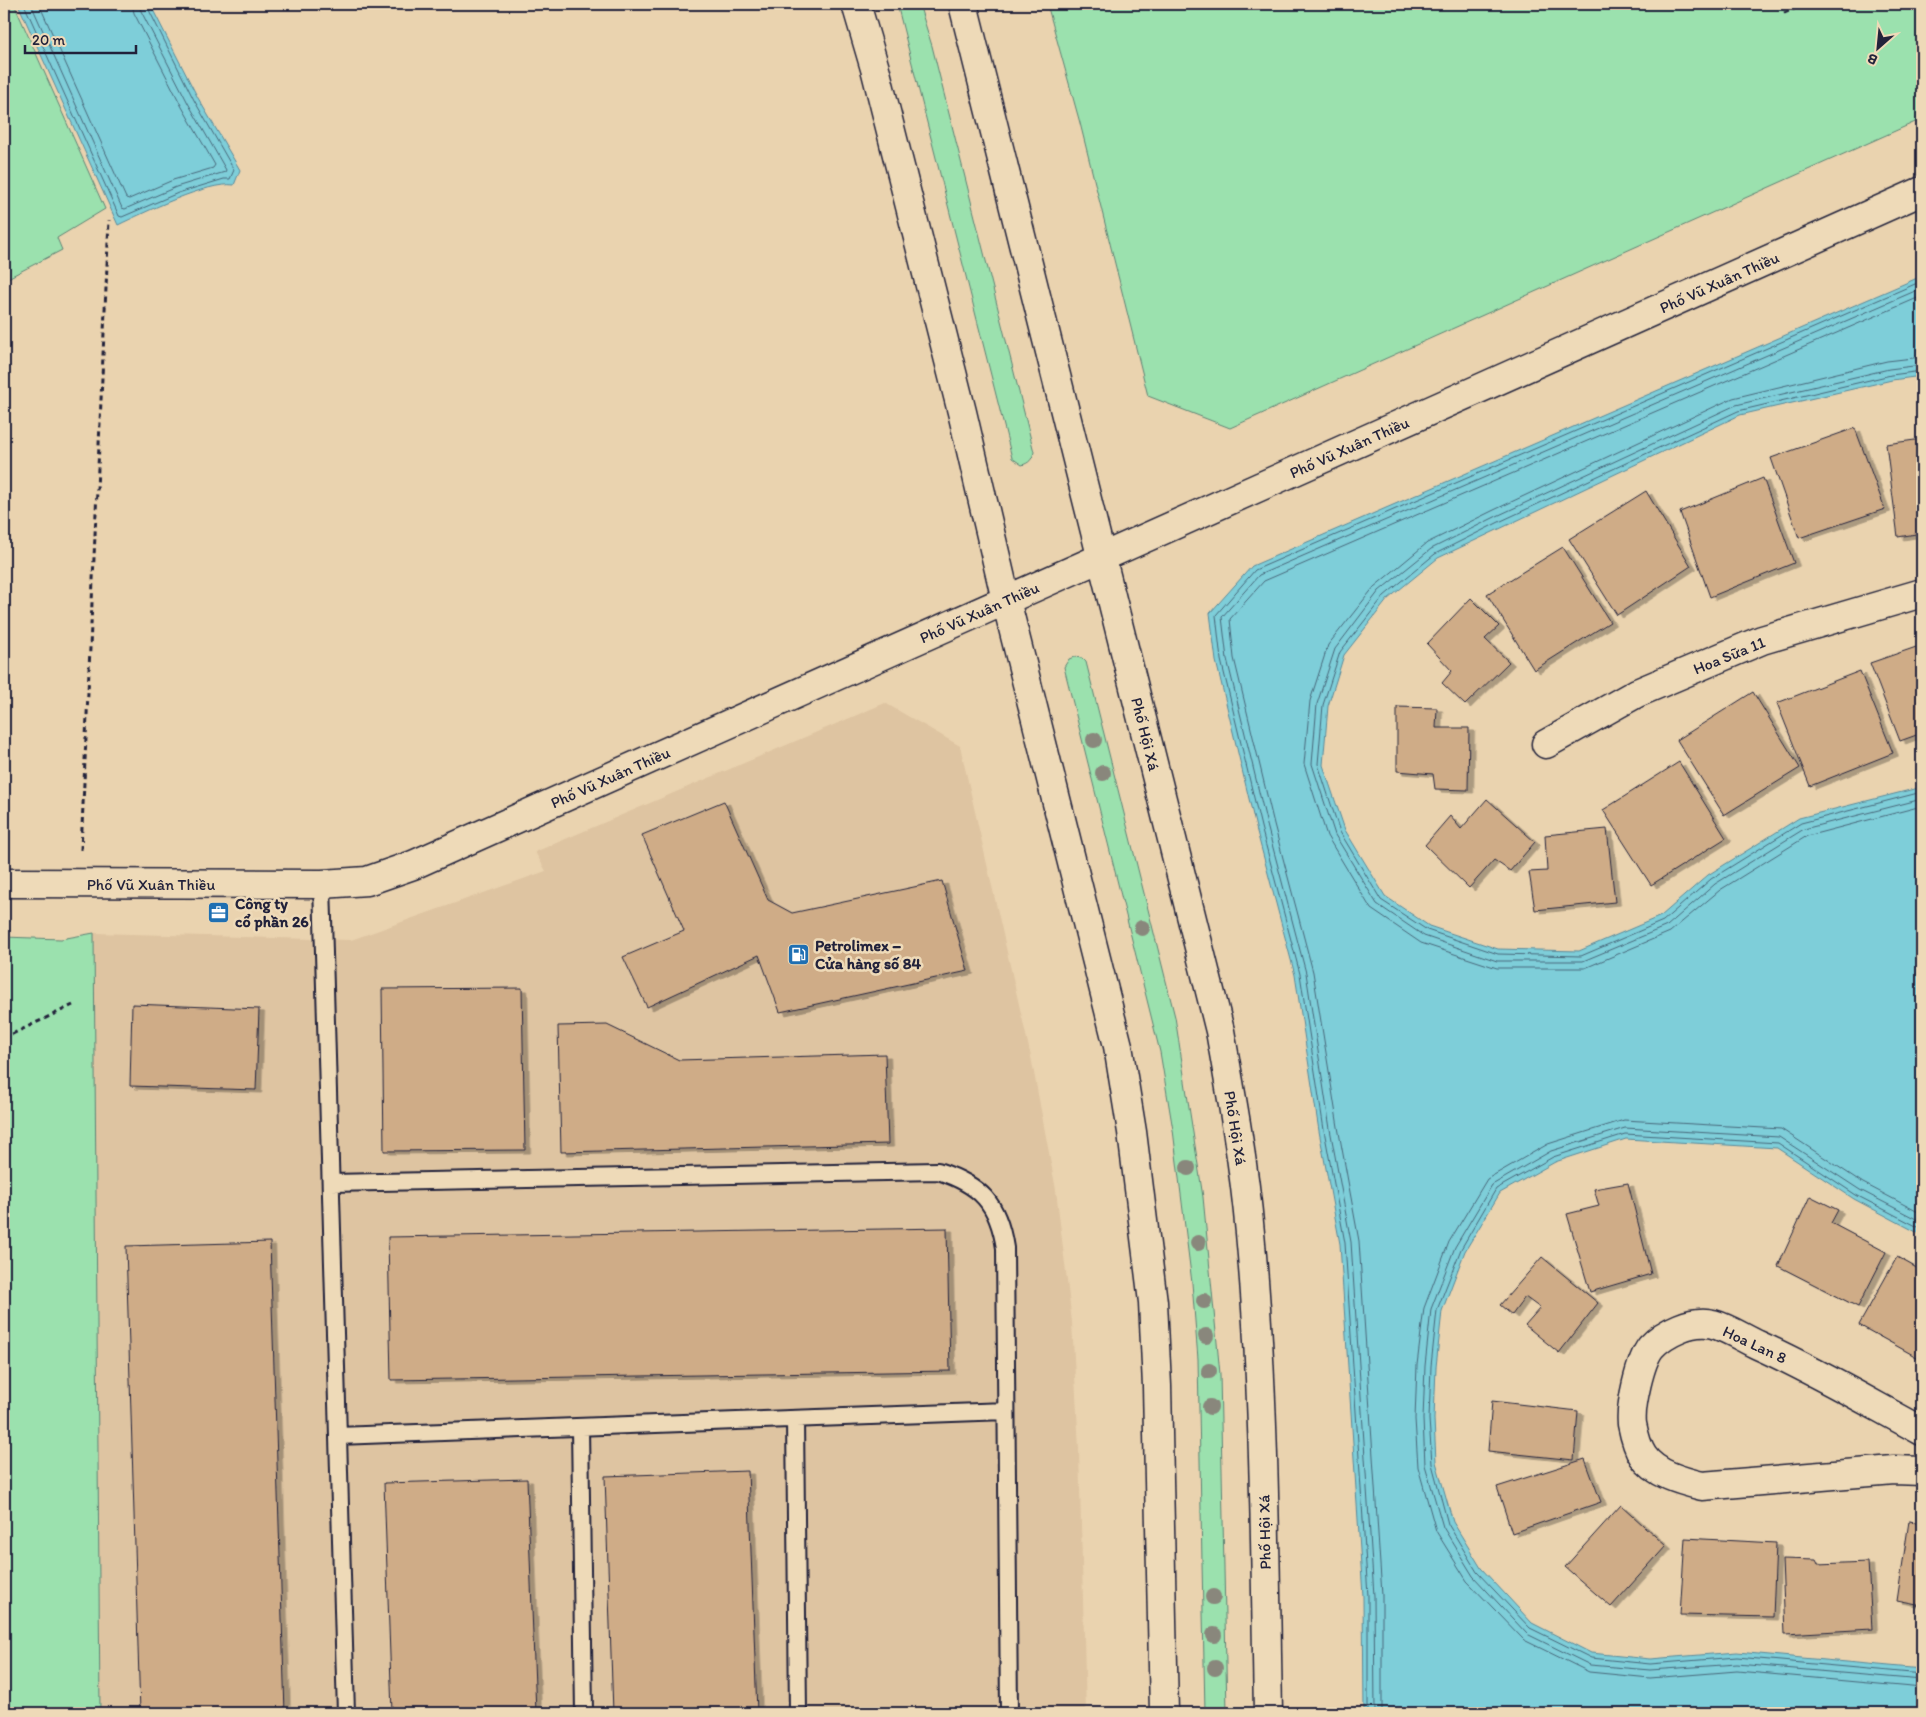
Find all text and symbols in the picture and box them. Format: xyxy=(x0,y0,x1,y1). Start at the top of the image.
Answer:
scale bar xyxy=(25,22,136,54)
north arrow xyxy=(1854,22,1904,72)
text: 20 m xyxy=(32,31,66,49)
text: B xyxy=(1864,50,1880,69)
street label: Phố Vũ Xuân Thiều xyxy=(1657,248,1782,317)
street label: Phố Vũ Xuân Thiều xyxy=(1287,413,1412,482)
street label: Phố Vũ Xuân Thiều xyxy=(917,578,1042,647)
street label: Hoa Sữa 11 xyxy=(1690,632,1768,678)
street label: Phố Hội Xá xyxy=(1127,695,1164,773)
street label: Phố Vũ Xuân Thiều xyxy=(548,743,673,812)
street label: Phố Vũ Xuân Thiều xyxy=(87,875,216,894)
place label: Công ty cổ phần 26 xyxy=(235,894,309,932)
office icon: Công ty cổ phần 26 xyxy=(207,900,231,924)
place label: Petrolimex – Cửa hàng số 84 xyxy=(815,936,922,974)
fuel station icon: Petrolimex – Cửa hàng số 84 xyxy=(787,942,811,966)
street label: Phố Hội Xá xyxy=(1220,1090,1251,1167)
street label: Hoa Lan 8 xyxy=(1720,1321,1790,1368)
street label: Phố Hội Xá xyxy=(1254,1494,1275,1570)

